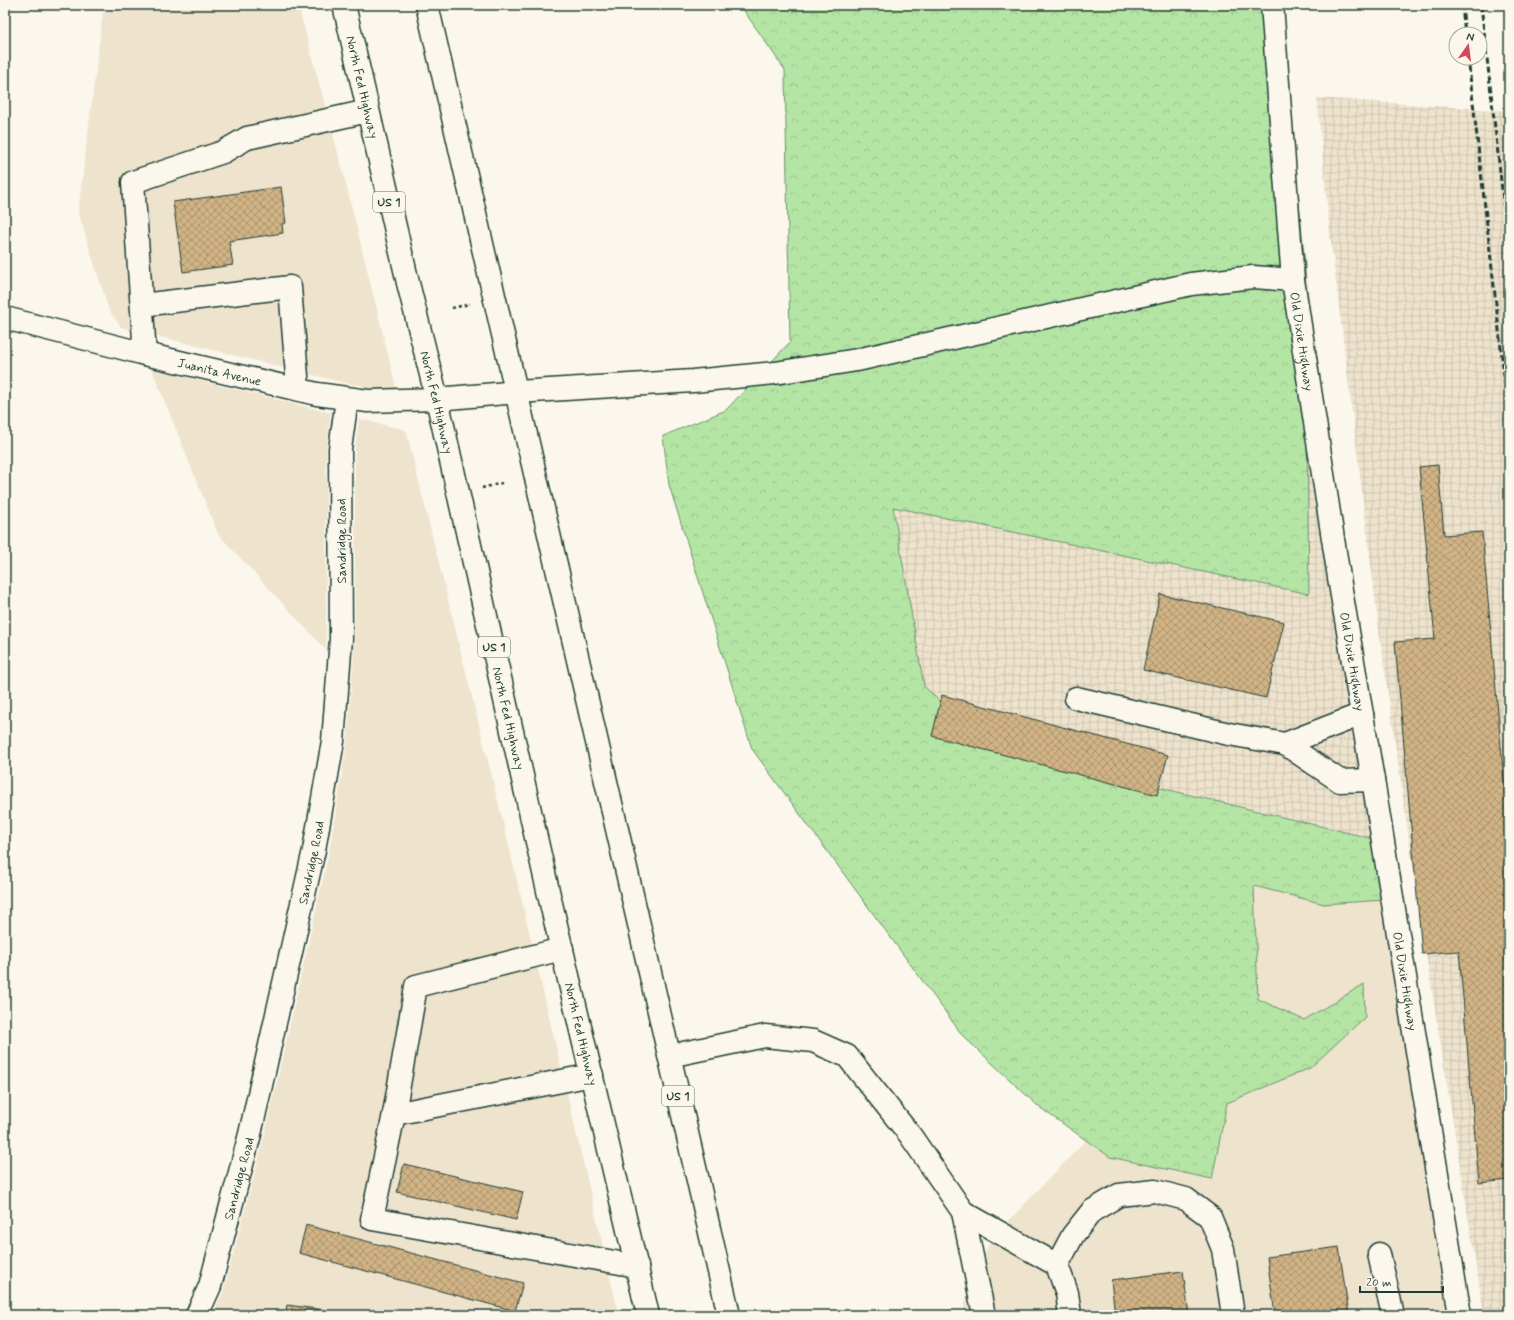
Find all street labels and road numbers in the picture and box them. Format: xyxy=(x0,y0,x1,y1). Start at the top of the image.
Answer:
street label: North Fed Highway xyxy=(341,34,381,140)
road number: US 1 xyxy=(373,192,405,212)
street label: Old Dixie Highway xyxy=(1285,291,1317,393)
street label: North Fed Highway xyxy=(415,349,456,456)
street label: Juanita Avenue xyxy=(176,355,263,391)
street label: Sandridge Road xyxy=(334,499,352,584)
street label: Old Dixie Highway xyxy=(1335,611,1368,713)
road number: US 1 xyxy=(478,637,510,657)
street label: North Fed Highway xyxy=(488,665,527,772)
street label: Sandridge Road xyxy=(295,820,329,906)
street label: Old Dixie Highway xyxy=(1388,931,1421,1033)
street label: North Fed Highway xyxy=(560,981,601,1087)
road number: US 1 xyxy=(662,1086,694,1106)
street label: Sandridge Road xyxy=(221,1136,259,1222)

